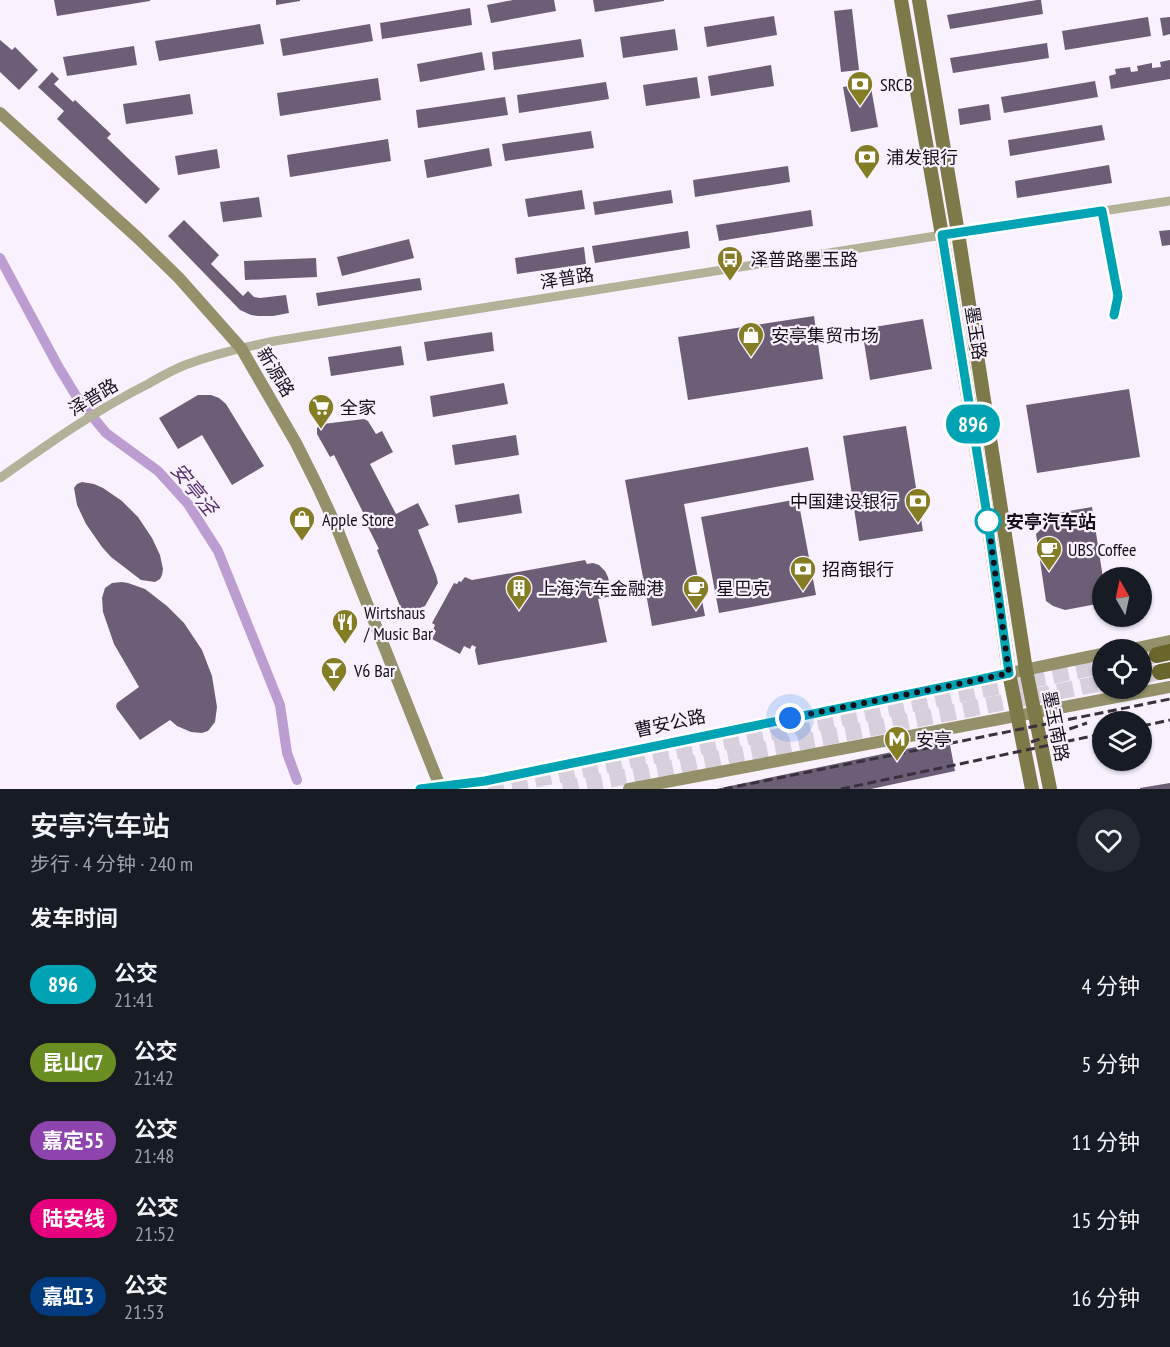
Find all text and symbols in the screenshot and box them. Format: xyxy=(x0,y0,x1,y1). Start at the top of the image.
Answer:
bank icon: SRCB xyxy=(845,69,875,107)
place label: SRCB xyxy=(880,73,913,96)
bank icon: 浦发银行 xyxy=(852,142,882,180)
place label: 浦发银行 xyxy=(886,146,958,169)
bus stop icon: 泽普路墨玉路 xyxy=(715,244,745,282)
place label: 泽普路墨玉路 xyxy=(750,248,858,271)
street label: 泽普路 xyxy=(539,262,595,294)
street label: 墨玉路 xyxy=(960,305,992,361)
shop icon: 安亭集贸市场 xyxy=(736,320,766,358)
place label: 安亭集贸市场 xyxy=(771,324,879,347)
street label: 新源路 xyxy=(252,343,300,401)
street label: 泽普路 xyxy=(64,373,122,421)
supermarket icon: 全家 xyxy=(306,392,336,430)
place label: 全家 xyxy=(340,396,376,419)
line badge: 896 xyxy=(938,404,1008,444)
text: 896 xyxy=(958,411,988,438)
water label: 安亭泾 xyxy=(165,458,224,522)
bank icon: 中国建设银行 xyxy=(903,486,933,524)
place label: 中国建设银行 xyxy=(790,490,898,513)
shop icon: Apple Store xyxy=(287,504,317,542)
place label: Apple Store xyxy=(322,508,394,531)
marker: 安亭汽车站 xyxy=(975,508,1001,534)
place label: 安亭汽车站 xyxy=(1006,510,1096,533)
cafe icon: UBS Coffee xyxy=(1034,534,1064,572)
place label: UBS Coffee xyxy=(1068,538,1137,561)
bank icon: 招商银行 xyxy=(788,554,818,592)
place label: 招商银行 xyxy=(822,558,894,581)
north arrow xyxy=(1092,567,1152,627)
map controls xyxy=(1092,567,1152,771)
building icon: 上海汽车金融港 xyxy=(504,573,534,611)
cafe icon: 星巴克 xyxy=(681,573,711,611)
place label: 上海汽车金融港 xyxy=(538,577,664,600)
place label: 星巴克 xyxy=(716,577,770,600)
place label: Wirtshaus / Music Bar xyxy=(363,601,433,645)
restaurant icon: Wirtshaus / Music Bar xyxy=(330,607,360,645)
button: locate xyxy=(1092,639,1152,699)
bar icon: V6 Bar xyxy=(319,655,349,693)
place label: V6 Bar xyxy=(353,659,395,682)
street label: 墨玉南路 xyxy=(1038,688,1074,764)
your location xyxy=(775,703,805,733)
street label: 曹安公路 xyxy=(632,704,708,742)
button: layers xyxy=(1092,711,1152,771)
metro station icon: 安亭 xyxy=(882,724,912,762)
place label: 安亭 xyxy=(916,728,952,751)
text: 安亭汽车站 xyxy=(30,807,170,844)
button: heart xyxy=(1077,809,1140,872)
text: 步行 · 4 分钟 · 240 m xyxy=(30,851,193,877)
text: 发车时间 xyxy=(30,904,118,932)
text: 公交 xyxy=(114,959,158,987)
text: 896 xyxy=(48,971,78,998)
text: 4 分钟 xyxy=(1081,972,1140,1000)
text: 21:41 xyxy=(114,987,154,1013)
text: 公交 xyxy=(134,1037,178,1065)
text: 昆山C7 xyxy=(42,1049,104,1076)
text: 5 分钟 xyxy=(1081,1050,1140,1078)
text: 21:42 xyxy=(134,1065,174,1091)
text: 公交 xyxy=(134,1115,178,1143)
text: 嘉定55 xyxy=(42,1127,104,1154)
text: 11 分钟 xyxy=(1072,1128,1140,1156)
text: 21:48 xyxy=(134,1143,174,1169)
text: 公交 xyxy=(135,1193,179,1221)
text: 陆安线 xyxy=(42,1205,105,1232)
text: 15 分钟 xyxy=(1072,1206,1140,1234)
text: 21:52 xyxy=(135,1221,175,1247)
text: 公交 xyxy=(124,1271,168,1299)
text: 嘉虹3 xyxy=(42,1283,94,1310)
text: 16 分钟 xyxy=(1072,1284,1140,1312)
text: 21:53 xyxy=(124,1299,164,1325)

